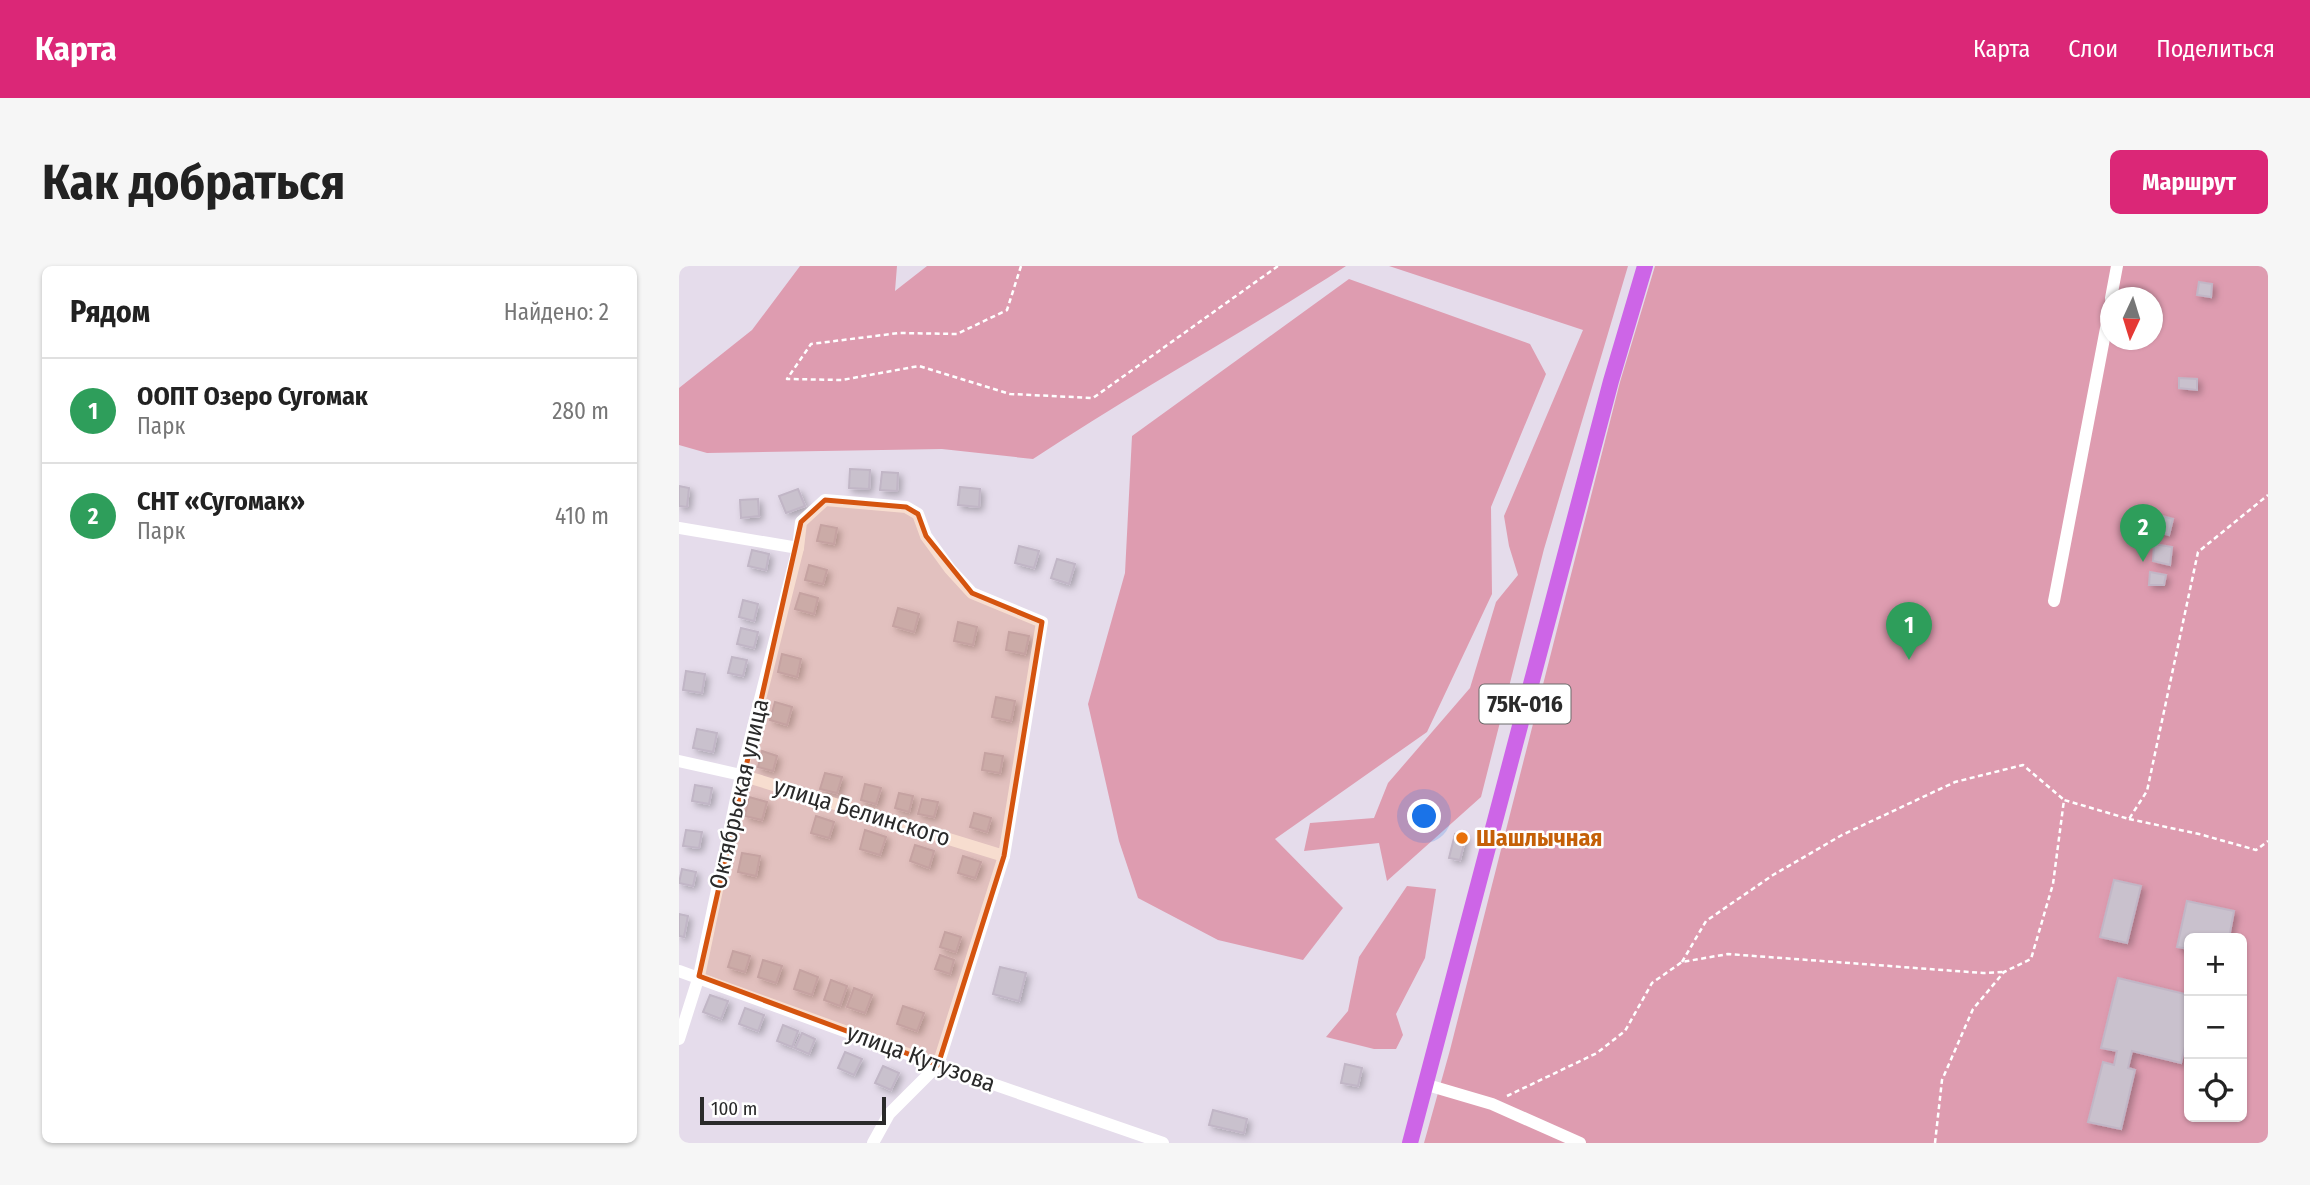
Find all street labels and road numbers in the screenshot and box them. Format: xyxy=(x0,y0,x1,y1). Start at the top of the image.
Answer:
road number: 75К-016 xyxy=(1479,684,1571,724)
street label: Октябрьская улица xyxy=(703,696,775,892)
street label: улица Белинского xyxy=(770,772,954,852)
street label: улица Кутузова xyxy=(843,1018,999,1098)

